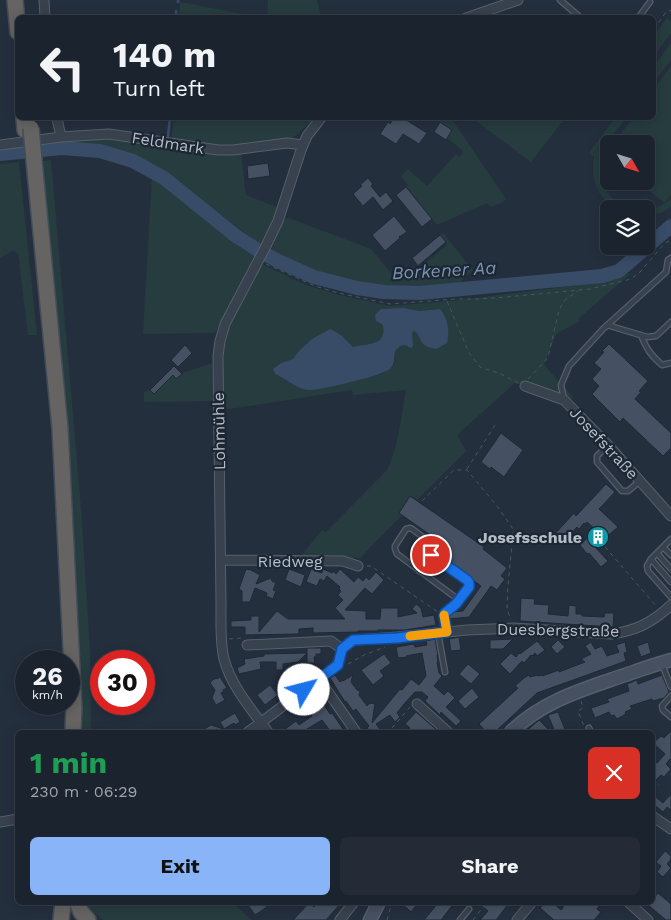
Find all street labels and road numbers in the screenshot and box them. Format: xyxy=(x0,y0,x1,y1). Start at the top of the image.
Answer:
street label: Feldmark xyxy=(130,128,206,158)
street label: Lohmühle xyxy=(209,392,229,470)
street label: Josefstraße xyxy=(566,403,642,483)
street label: Riedweg xyxy=(258,552,323,571)
street label: Duesbergstraße xyxy=(497,619,619,641)

